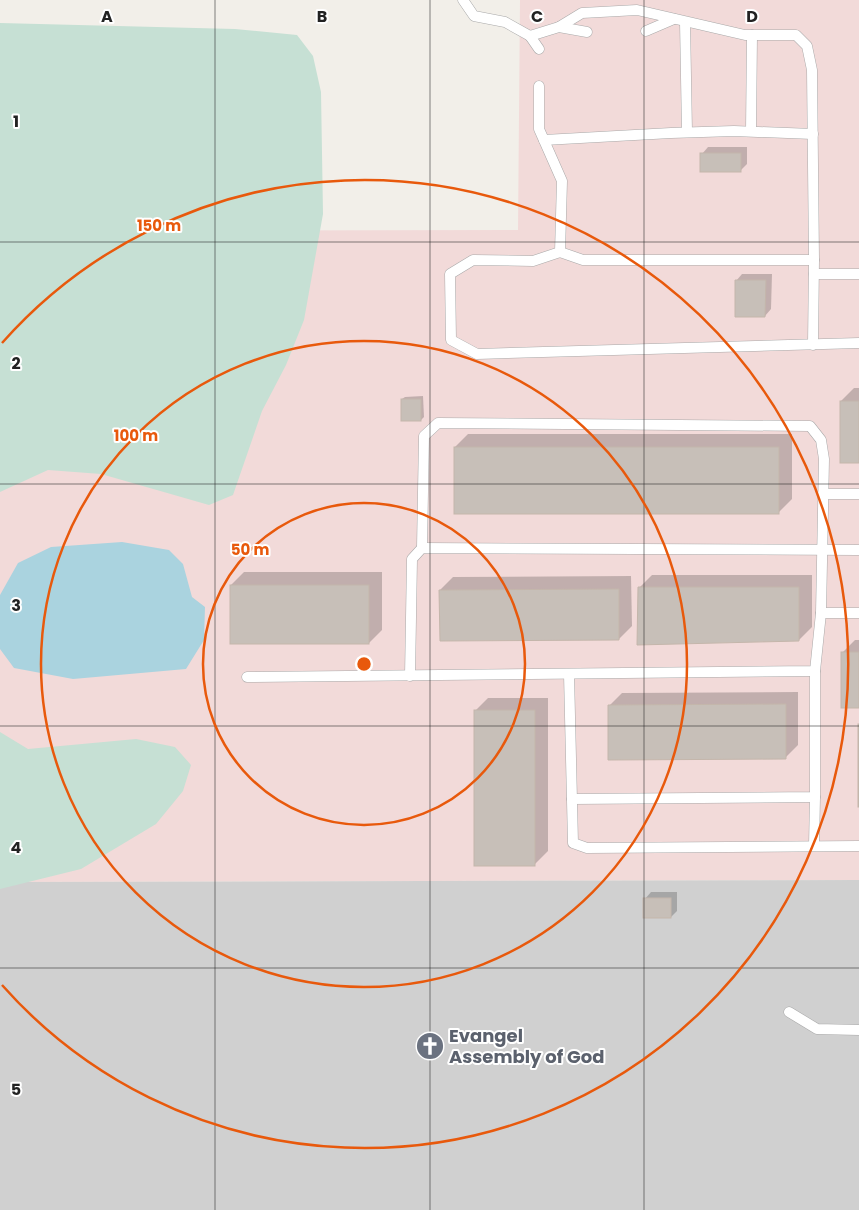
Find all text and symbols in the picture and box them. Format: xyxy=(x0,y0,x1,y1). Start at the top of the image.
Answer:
text: A xyxy=(101,5,113,28)
text: B xyxy=(317,5,327,28)
text: C xyxy=(531,5,543,28)
text: D xyxy=(746,5,758,28)
text: 1 xyxy=(13,110,19,133)
text: 150 m xyxy=(137,215,181,236)
text: 2 xyxy=(11,352,21,375)
text: 100 m xyxy=(114,425,158,446)
text: 50 m xyxy=(231,539,269,560)
text: 3 xyxy=(11,594,21,617)
centre of rings xyxy=(355,655,373,673)
text: 4 xyxy=(11,836,22,859)
place label: Evangel Assembly of God xyxy=(449,1023,604,1069)
church icon: Evangel Assembly of God xyxy=(415,1031,445,1061)
text: 5 xyxy=(11,1078,21,1101)

